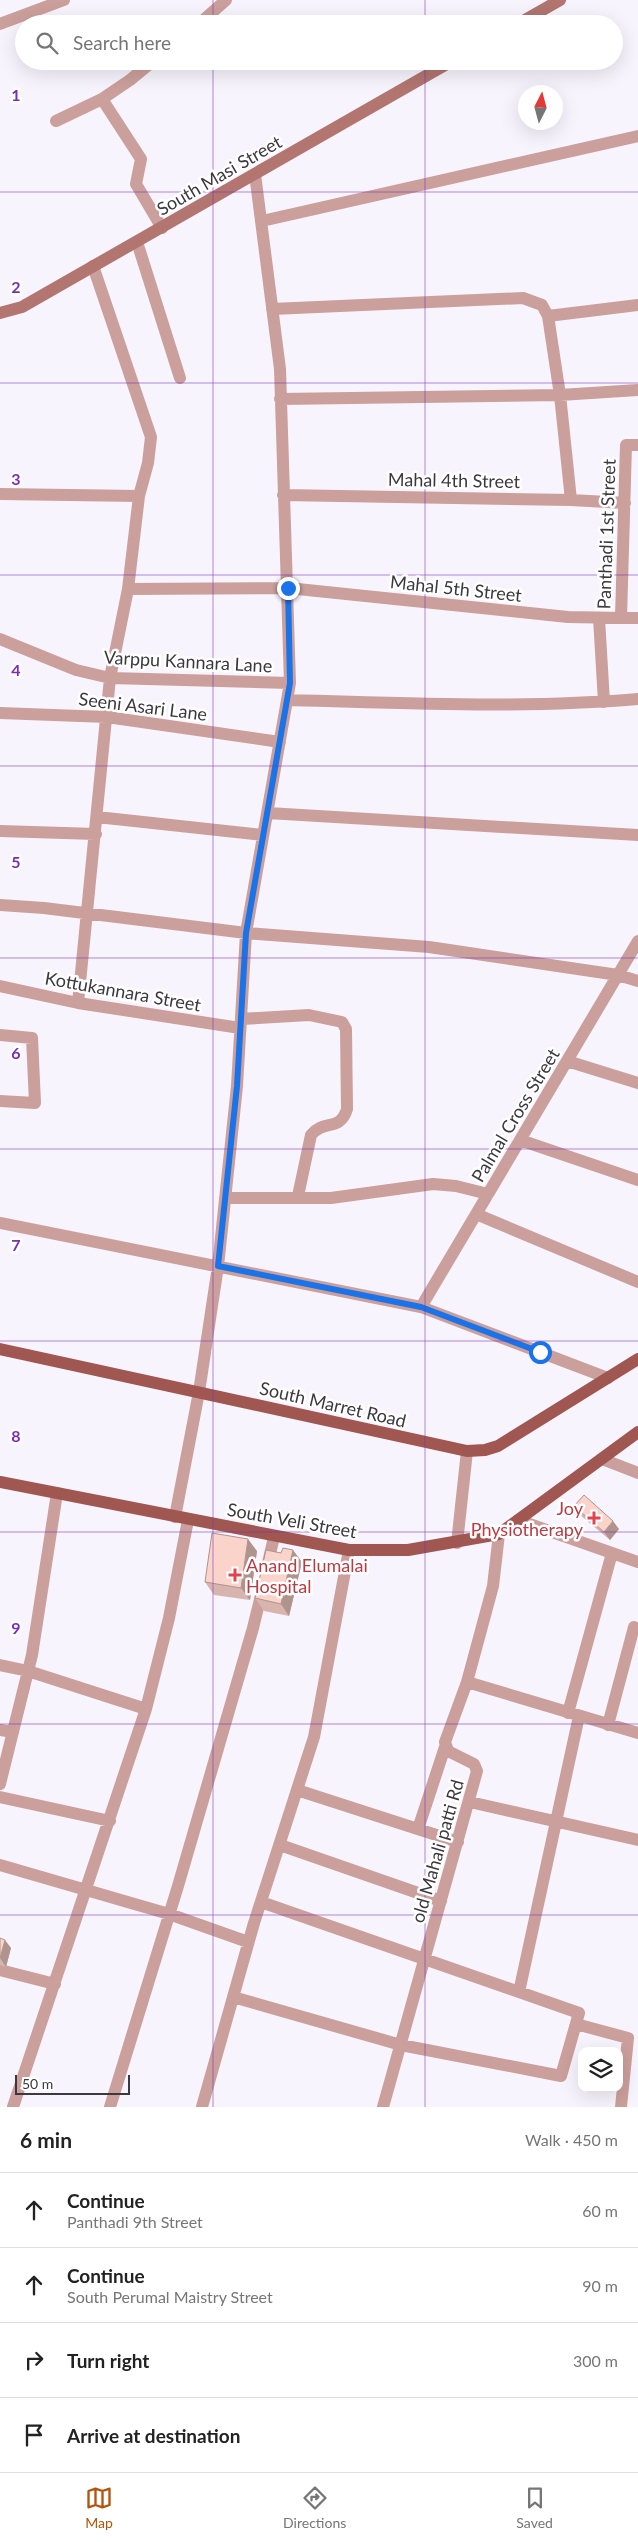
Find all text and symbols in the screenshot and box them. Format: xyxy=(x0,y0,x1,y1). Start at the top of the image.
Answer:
search box xyxy=(15,15,623,70)
icon: search xyxy=(33,29,61,57)
text: Search here xyxy=(73,31,171,54)
text: 1 xyxy=(11,85,21,104)
north arrow xyxy=(518,85,563,130)
street label: South Masi Street xyxy=(153,130,286,220)
text: 2 xyxy=(11,277,21,296)
street label: Panthadi 1st Street xyxy=(592,458,620,610)
street label: Mahal 4th Street xyxy=(388,468,521,492)
text: 3 xyxy=(11,469,21,488)
street label: Mahal 5th Street xyxy=(389,570,523,606)
route end xyxy=(277,577,300,600)
street label: Varppu Kannara Lane xyxy=(103,646,273,676)
text: 4 xyxy=(11,660,21,679)
street label: Seeni Asari Lane xyxy=(78,687,208,725)
text: 5 xyxy=(11,852,21,871)
street label: Kottukannara Street xyxy=(43,966,203,1016)
text: 6 xyxy=(11,1043,21,1062)
street label: Palmal Cross Street xyxy=(466,1044,564,1186)
text: 7 xyxy=(11,1235,21,1254)
route start xyxy=(529,1341,552,1364)
street label: South Marret Road xyxy=(258,1376,408,1432)
text: 8 xyxy=(11,1426,21,1445)
place label: Joy Physiotherapy xyxy=(471,1497,584,1540)
street label: South Veli Street xyxy=(225,1498,359,1542)
marker: Joy Physiotherapy xyxy=(587,1511,601,1525)
place label: Anand Elumalai Hospital xyxy=(246,1554,368,1597)
marker: Anand Elumalai Hospital xyxy=(228,1568,242,1582)
text: 9 xyxy=(11,1618,21,1637)
street label: old Mahali patti Rd xyxy=(406,1777,468,1925)
map controls xyxy=(578,2047,623,2092)
button: layers xyxy=(578,2047,623,2092)
scale bar xyxy=(15,2072,130,2095)
text: 50 m xyxy=(22,2075,53,2092)
text: 6 min xyxy=(20,2127,72,2152)
text: Walk · 450 m xyxy=(525,2130,618,2149)
text: Continue xyxy=(67,2189,145,2212)
icon: ahead xyxy=(20,2196,48,2224)
text: 60 m xyxy=(582,2201,618,2220)
text: Panthadi 9th Street xyxy=(67,2212,203,2231)
text: Continue xyxy=(67,2264,145,2287)
icon: ahead xyxy=(20,2271,48,2299)
text: 90 m xyxy=(582,2276,618,2295)
text: South Perumal Maistry Street xyxy=(67,2287,273,2306)
icon: right xyxy=(20,2346,48,2374)
text: Turn right xyxy=(67,2349,149,2372)
text: 300 m xyxy=(573,2351,618,2370)
icon: arrive xyxy=(20,2421,48,2449)
text: Arrive at destination xyxy=(67,2424,240,2447)
tab: Map xyxy=(85,2484,113,2531)
tab: Directions xyxy=(283,2484,346,2531)
tab: Saved xyxy=(516,2484,553,2531)

